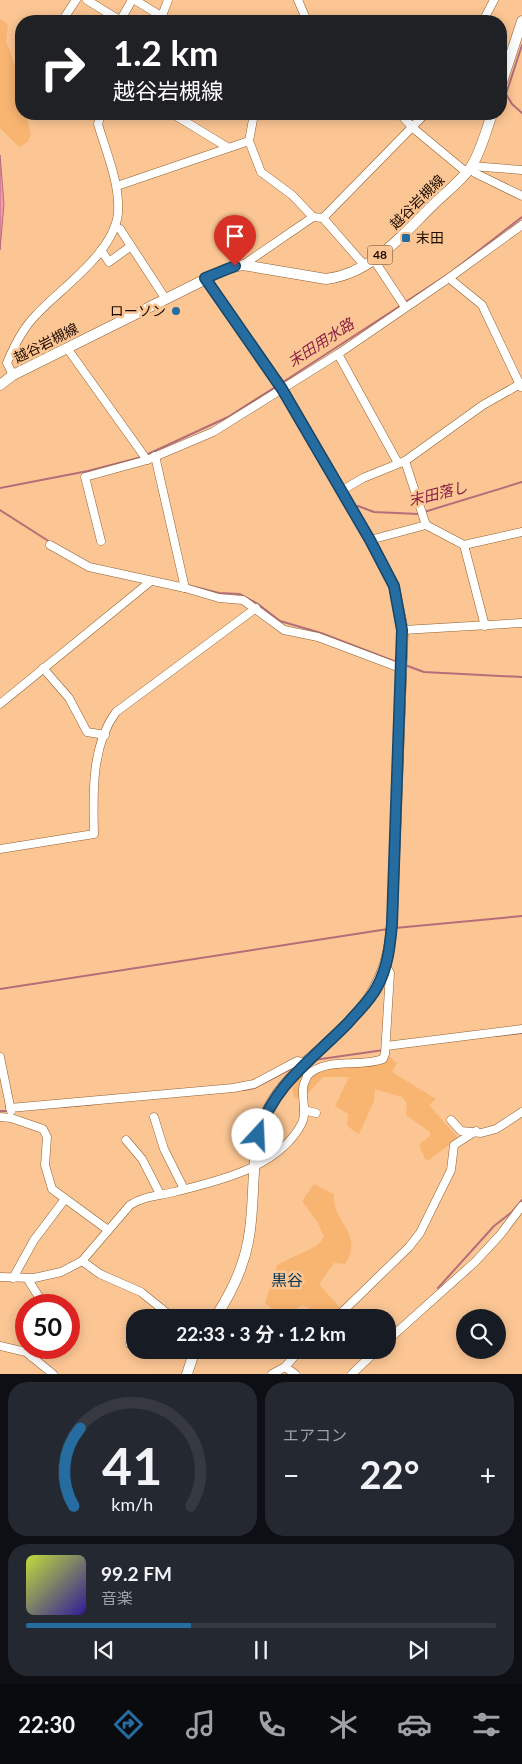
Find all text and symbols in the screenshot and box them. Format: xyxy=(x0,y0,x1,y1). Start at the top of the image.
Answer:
text: 1.2 km xyxy=(113,31,218,73)
icon: right xyxy=(30,35,95,100)
text: 越谷岩槻線 xyxy=(113,77,223,104)
street label: 越谷岩槻線 xyxy=(386,171,447,232)
pin xyxy=(214,215,256,266)
icon: arrive xyxy=(221,222,249,250)
place label: 末田 xyxy=(416,229,444,246)
marker: 末田 xyxy=(400,232,412,244)
road number: 48 xyxy=(368,246,392,264)
place label: ローソン xyxy=(110,302,166,319)
marker: ローソン xyxy=(170,305,182,317)
water label: 末田用水路 xyxy=(284,313,358,370)
street label: 越谷岩槻線 xyxy=(11,319,81,366)
water label: 末田落し xyxy=(406,477,469,509)
position arrow xyxy=(231,1108,283,1160)
district label: 黒谷 xyxy=(271,1270,303,1289)
speed limit sign: 50 xyxy=(15,1294,80,1359)
map controls xyxy=(456,1309,506,1359)
button: search xyxy=(456,1309,506,1359)
text: 22:33 · 3 分 · 1.2 km xyxy=(176,1322,346,1345)
text: エアコン xyxy=(283,1425,347,1444)
text: 41 xyxy=(102,1434,163,1496)
text: 22° xyxy=(360,1451,419,1497)
text: − xyxy=(283,1458,299,1492)
text: + xyxy=(480,1458,496,1492)
text: km/h xyxy=(112,1493,153,1515)
text: 99.2 FM xyxy=(101,1562,172,1585)
text: 音楽 xyxy=(101,1588,133,1607)
icon: previous xyxy=(90,1636,118,1664)
icon: pause xyxy=(247,1636,275,1664)
icon: next xyxy=(404,1636,432,1664)
icon: directions xyxy=(111,1707,146,1742)
icon: music xyxy=(183,1707,218,1742)
icon: phone xyxy=(254,1707,289,1742)
icon: climate xyxy=(326,1707,361,1742)
icon: car xyxy=(397,1707,432,1742)
icon: filters xyxy=(469,1707,504,1742)
text: 22:30 xyxy=(18,1711,75,1738)

